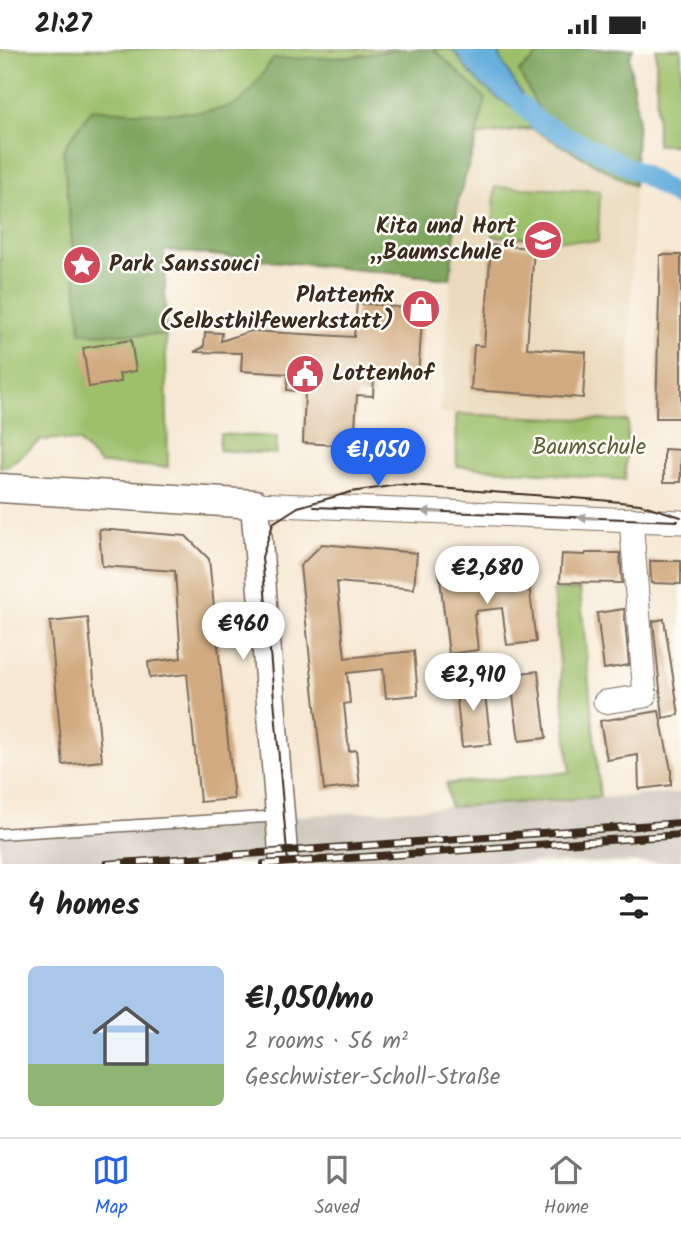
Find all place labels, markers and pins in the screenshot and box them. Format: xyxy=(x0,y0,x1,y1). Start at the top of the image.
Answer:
place label: Kita und Hort „Baumschule“ xyxy=(369,209,517,271)
school or university icon: Kita und Hort „Baumschule“ xyxy=(522,219,564,261)
place icon: Park Sanssouci xyxy=(61,244,103,286)
place label: Park Sanssouci xyxy=(109,247,260,283)
place label: Plattenfix (Selbsthilfewerkstatt) xyxy=(160,278,395,340)
shop icon: Plattenfix (Selbsthilfewerkstatt) xyxy=(400,288,442,330)
public building icon: Lottenhof xyxy=(284,353,326,395)
place label: Lottenhof xyxy=(332,356,435,392)
pin: €1,050 xyxy=(321,429,435,488)
pin: €2,680 xyxy=(430,547,544,606)
pin: €960 xyxy=(202,603,284,662)
pin: €2,910 xyxy=(416,653,530,713)

